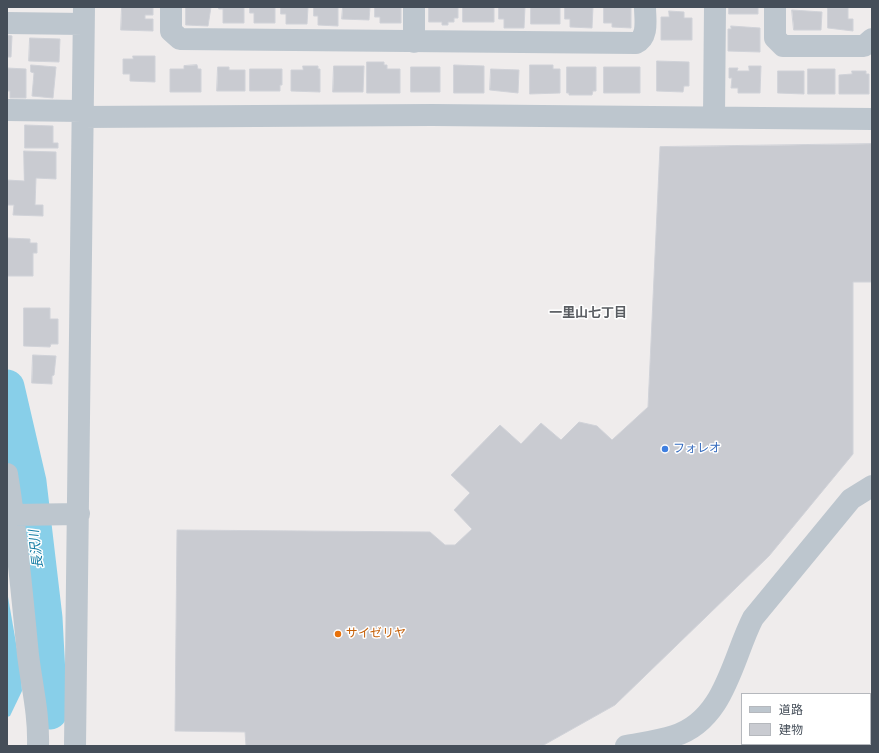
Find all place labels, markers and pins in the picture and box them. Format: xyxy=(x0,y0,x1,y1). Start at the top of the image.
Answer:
place label: フォレオ xyxy=(673,442,721,456)
marker: フォレオ xyxy=(660,444,670,454)
place label: サイゼリヤ xyxy=(346,627,406,641)
marker: サイゼリヤ xyxy=(333,629,343,639)

